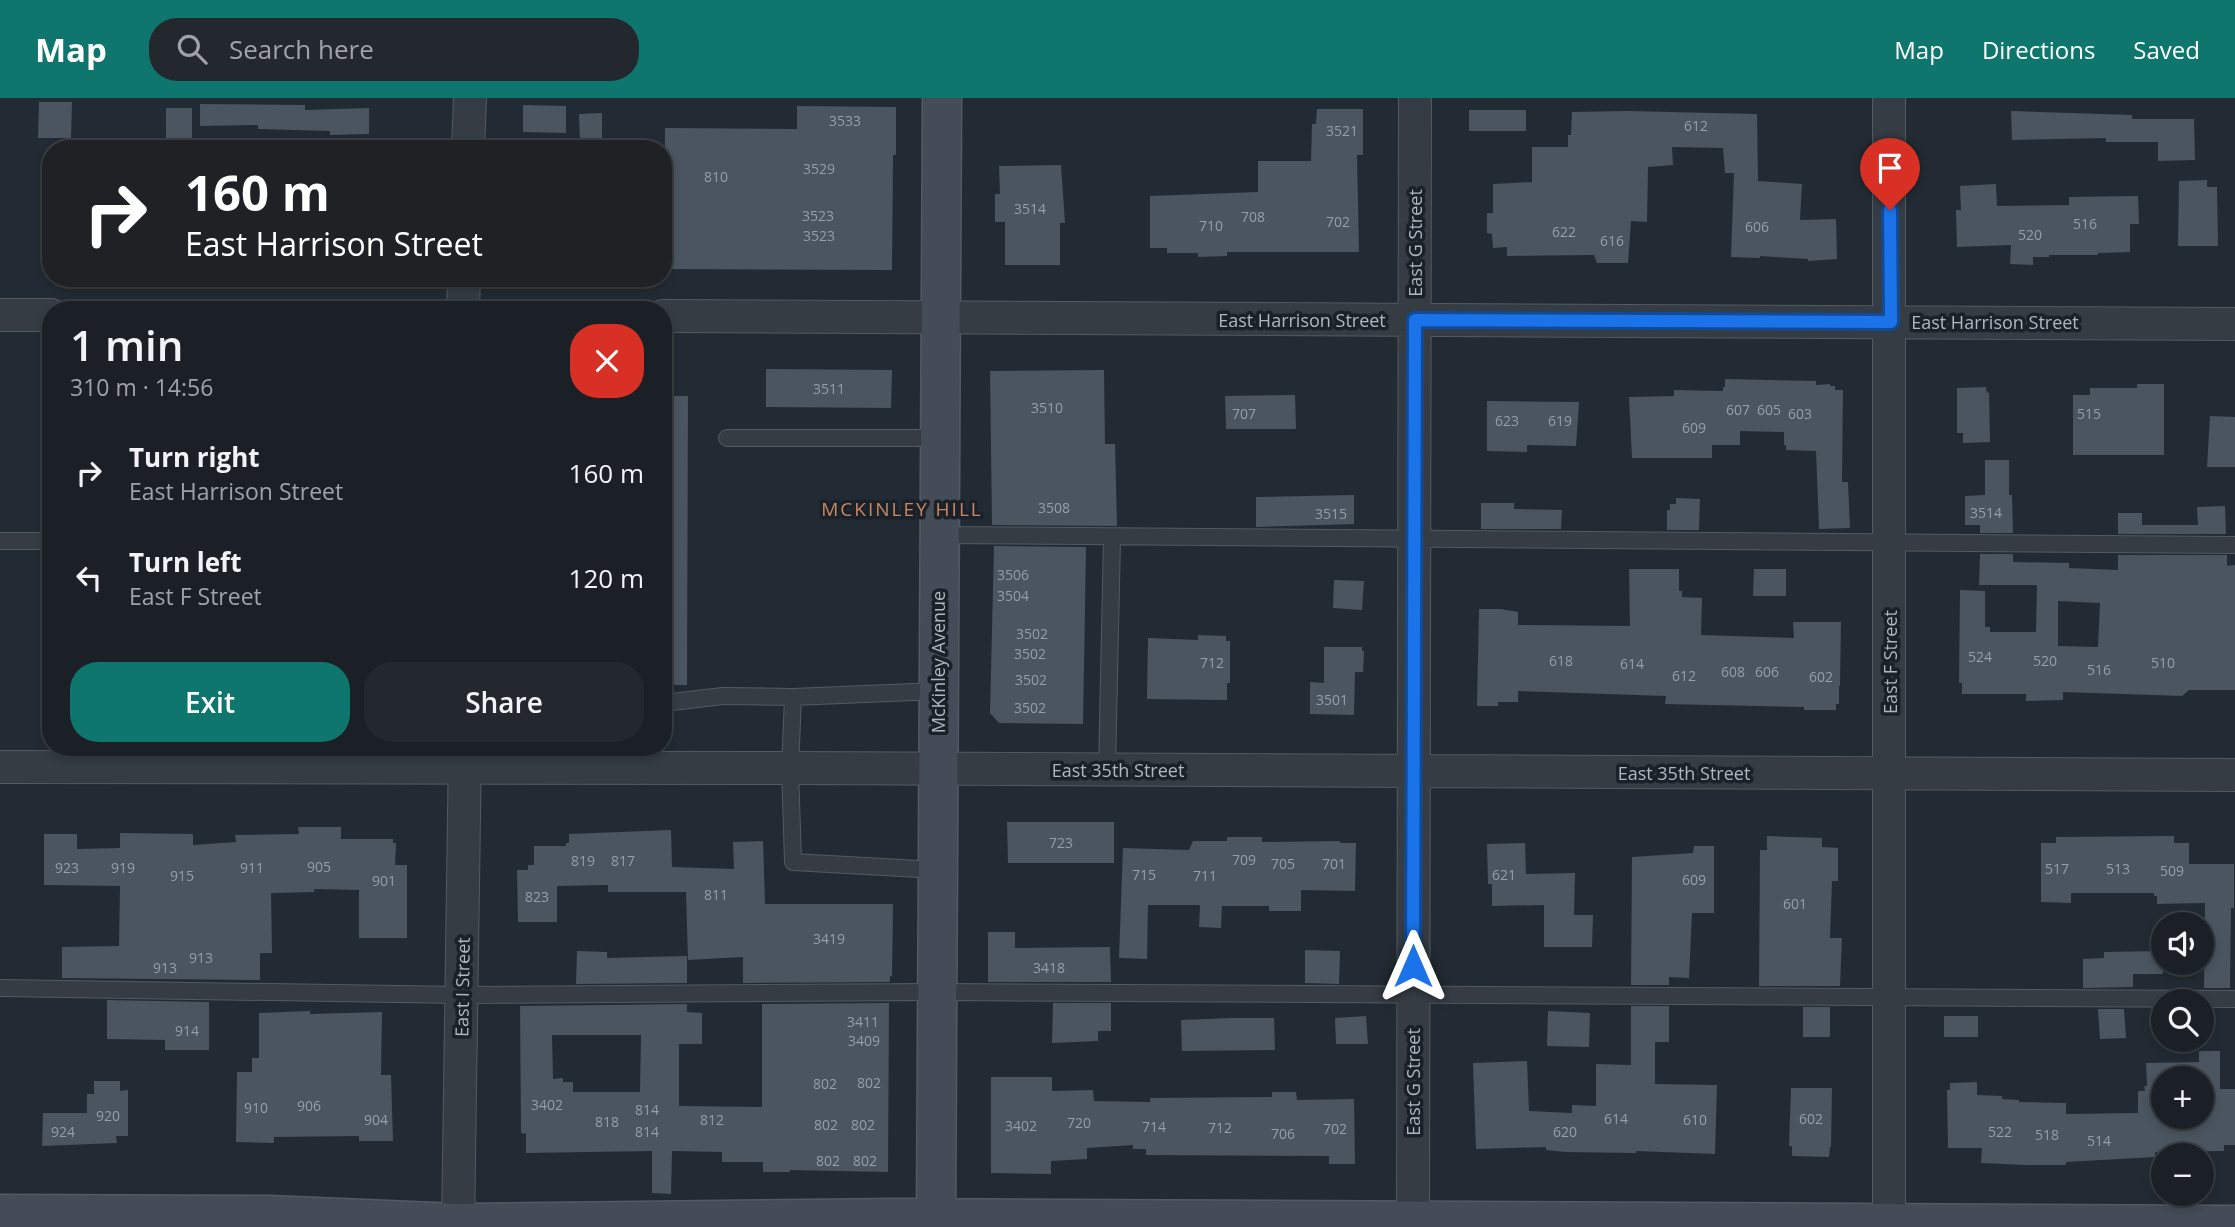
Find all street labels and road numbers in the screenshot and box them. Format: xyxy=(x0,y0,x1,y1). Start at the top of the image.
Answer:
street label: East G Street xyxy=(1403,189,1427,297)
street label: East Harrison Street xyxy=(1218,308,1386,332)
street label: East Harrison Street xyxy=(1911,310,2079,334)
street label: McKinley Avenue xyxy=(926,591,950,733)
street label: East F Street xyxy=(1878,610,1902,714)
street label: East 35th Street xyxy=(1052,758,1184,782)
street label: East 35th Street xyxy=(1618,761,1750,785)
street label: East I Street xyxy=(449,937,475,1037)
street label: East G Street xyxy=(1401,1028,1425,1136)

